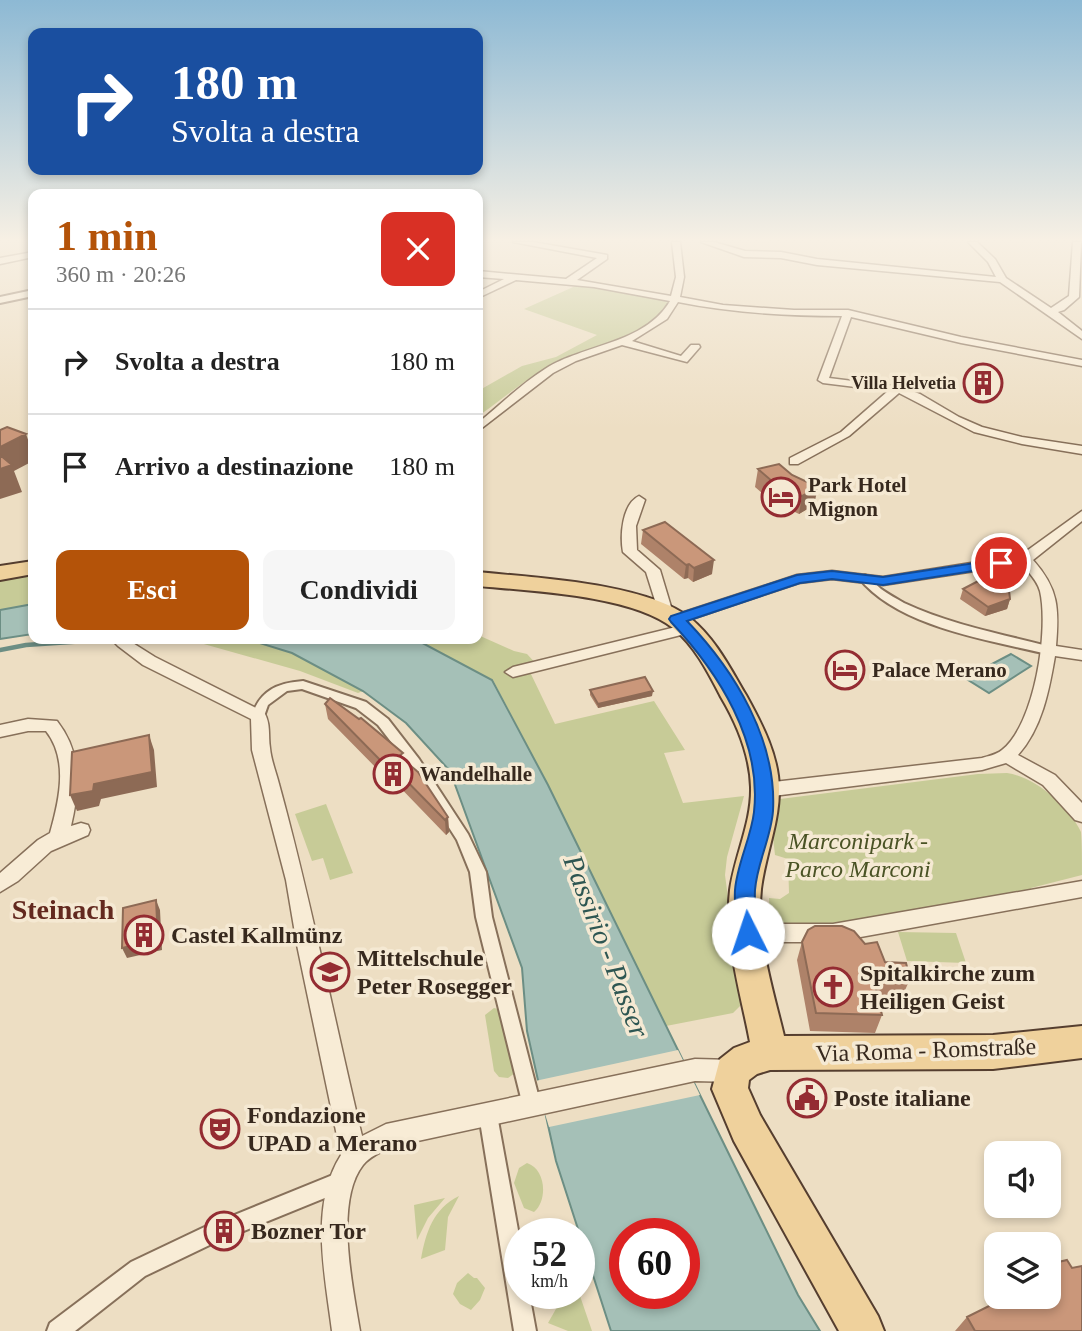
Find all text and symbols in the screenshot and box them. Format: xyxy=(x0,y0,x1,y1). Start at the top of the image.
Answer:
text: 180 m xyxy=(171,55,298,110)
icon: right xyxy=(56,56,147,147)
text: Svolta a destra xyxy=(171,113,359,149)
button: close xyxy=(381,212,455,286)
text: 1 min xyxy=(56,213,158,259)
text: 360 m · 20:26 xyxy=(56,262,186,287)
icon: right xyxy=(56,343,94,381)
text: Svolta a destra xyxy=(115,347,280,376)
text: 180 m xyxy=(389,347,455,376)
building icon: Villa Helvetia xyxy=(962,362,1004,404)
place label: Villa Helvetia xyxy=(851,373,956,393)
icon: arrive xyxy=(56,448,94,486)
text: Arrivo a destinazione xyxy=(115,452,353,481)
text: 180 m xyxy=(389,452,455,481)
place label: Park Hotel Mignon xyxy=(808,473,907,521)
hotel icon: Park Hotel Mignon xyxy=(760,476,802,518)
pin xyxy=(971,533,1031,593)
icon: arrive xyxy=(982,544,1020,582)
button: Esci xyxy=(56,550,249,630)
button: Condividi xyxy=(263,550,455,630)
hotel icon: Palace Merano xyxy=(824,649,866,691)
place label: Palace Merano xyxy=(872,658,1007,682)
building icon: Wandelhalle xyxy=(372,753,414,795)
place label: Wandelhalle xyxy=(420,762,532,786)
park label: Marconipark - Parco Marconi xyxy=(784,828,931,882)
water label: Passirio - Passer xyxy=(557,850,656,1042)
district label: Steinach xyxy=(12,894,115,925)
position arrow xyxy=(711,896,785,970)
building icon: Castel Kallmünz xyxy=(123,914,165,956)
place label: Castel Kallmünz xyxy=(171,922,343,948)
place label: Mittelschule Peter Rosegger xyxy=(357,945,512,999)
school or university icon: Mittelschule Peter Rosegger xyxy=(309,951,351,993)
place label: Spitalkirche zum Heiligen Geist xyxy=(860,960,1035,1014)
church icon: Spitalkirche zum Heiligen Geist xyxy=(812,966,854,1008)
street label: Via Roma - Romstraße xyxy=(815,1033,1037,1067)
public building icon: Poste italiane xyxy=(786,1077,828,1119)
place label: Poste italiane xyxy=(834,1085,971,1111)
place label: Fondazione UPAD a Merano xyxy=(247,1102,417,1156)
theatre icon: Fondazione UPAD a Merano xyxy=(199,1108,241,1150)
map controls xyxy=(984,1141,1061,1309)
button: sound xyxy=(984,1141,1061,1218)
building icon: Bozner Tor xyxy=(203,1210,245,1252)
place label: Bozner Tor xyxy=(251,1218,366,1244)
speed limit sign: 60 xyxy=(609,1218,700,1309)
button: layers xyxy=(984,1232,1061,1309)
text: 52 xyxy=(532,1235,567,1274)
text: km/h xyxy=(531,1271,568,1291)

